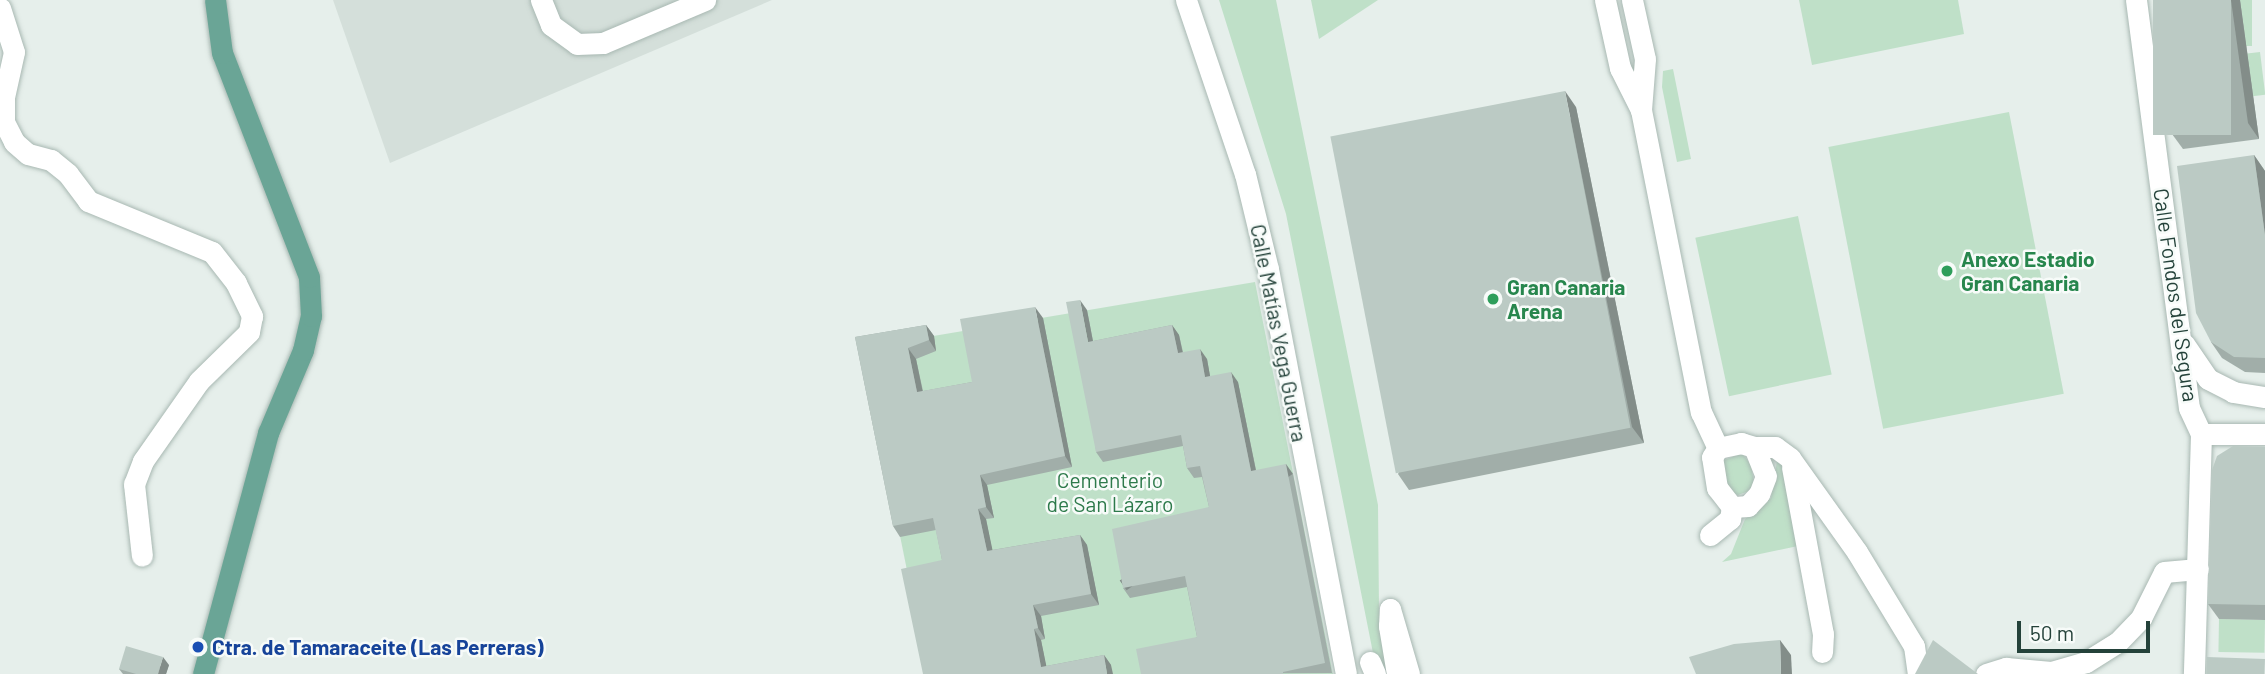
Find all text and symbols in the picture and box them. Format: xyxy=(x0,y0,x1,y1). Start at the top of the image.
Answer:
street label: Calle Fondos del Segura xyxy=(2149,187,2203,403)
street label: Calle Matías Vega Guerra xyxy=(1246,222,1312,444)
place label: Anexo Estadio Gran Canaria xyxy=(1961,246,2095,296)
marker: Anexo Estadio Gran Canaria xyxy=(1939,263,1955,279)
place label: Gran Canaria Arena xyxy=(1507,274,1625,324)
marker: Gran Canaria Arena xyxy=(1485,291,1501,307)
park label: Cementerio de San Lázaro xyxy=(1046,467,1174,517)
scale bar xyxy=(2020,608,2153,652)
text: 50 m xyxy=(2030,620,2074,645)
place label: Ctra. de Tamaraceite (Las Perreras) xyxy=(212,634,544,660)
marker: Ctra. de Tamaraceite (Las Perreras) xyxy=(190,639,206,655)

